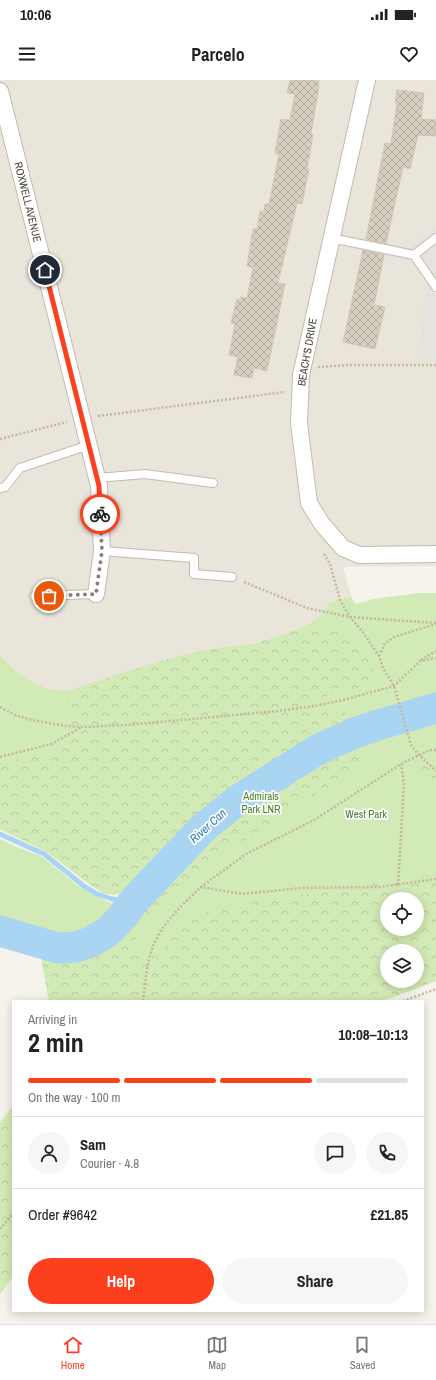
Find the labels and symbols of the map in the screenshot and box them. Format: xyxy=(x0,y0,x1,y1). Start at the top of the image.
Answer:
street label: ROXWELL AVENUE xyxy=(11,160,45,244)
pin xyxy=(28,253,62,287)
street label: BEACH'S DRIVE xyxy=(294,317,320,387)
courier xyxy=(80,494,120,534)
pin xyxy=(32,579,66,613)
park label: Admirals Park LNR xyxy=(241,789,281,816)
water label: River Can xyxy=(186,805,230,847)
park label: West Park xyxy=(345,807,387,821)

